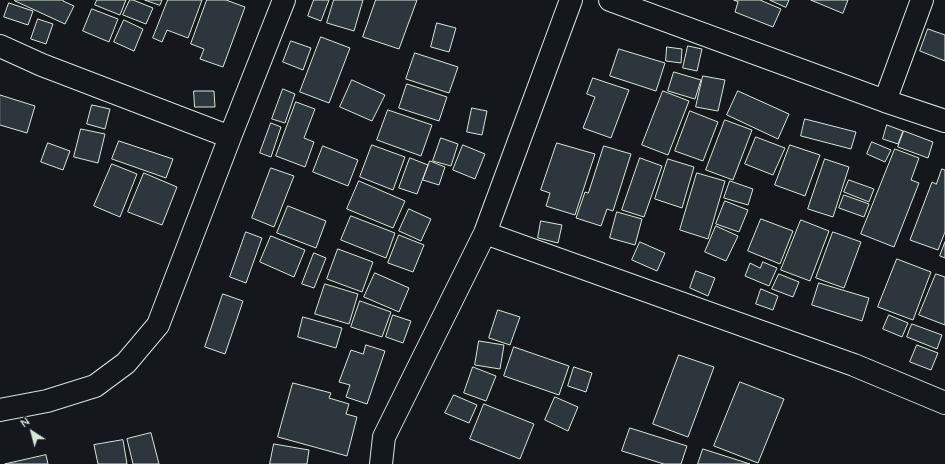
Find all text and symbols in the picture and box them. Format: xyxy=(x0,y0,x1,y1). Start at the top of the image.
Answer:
north arrow xyxy=(12,412,52,452)
text: N xyxy=(18,414,32,430)

